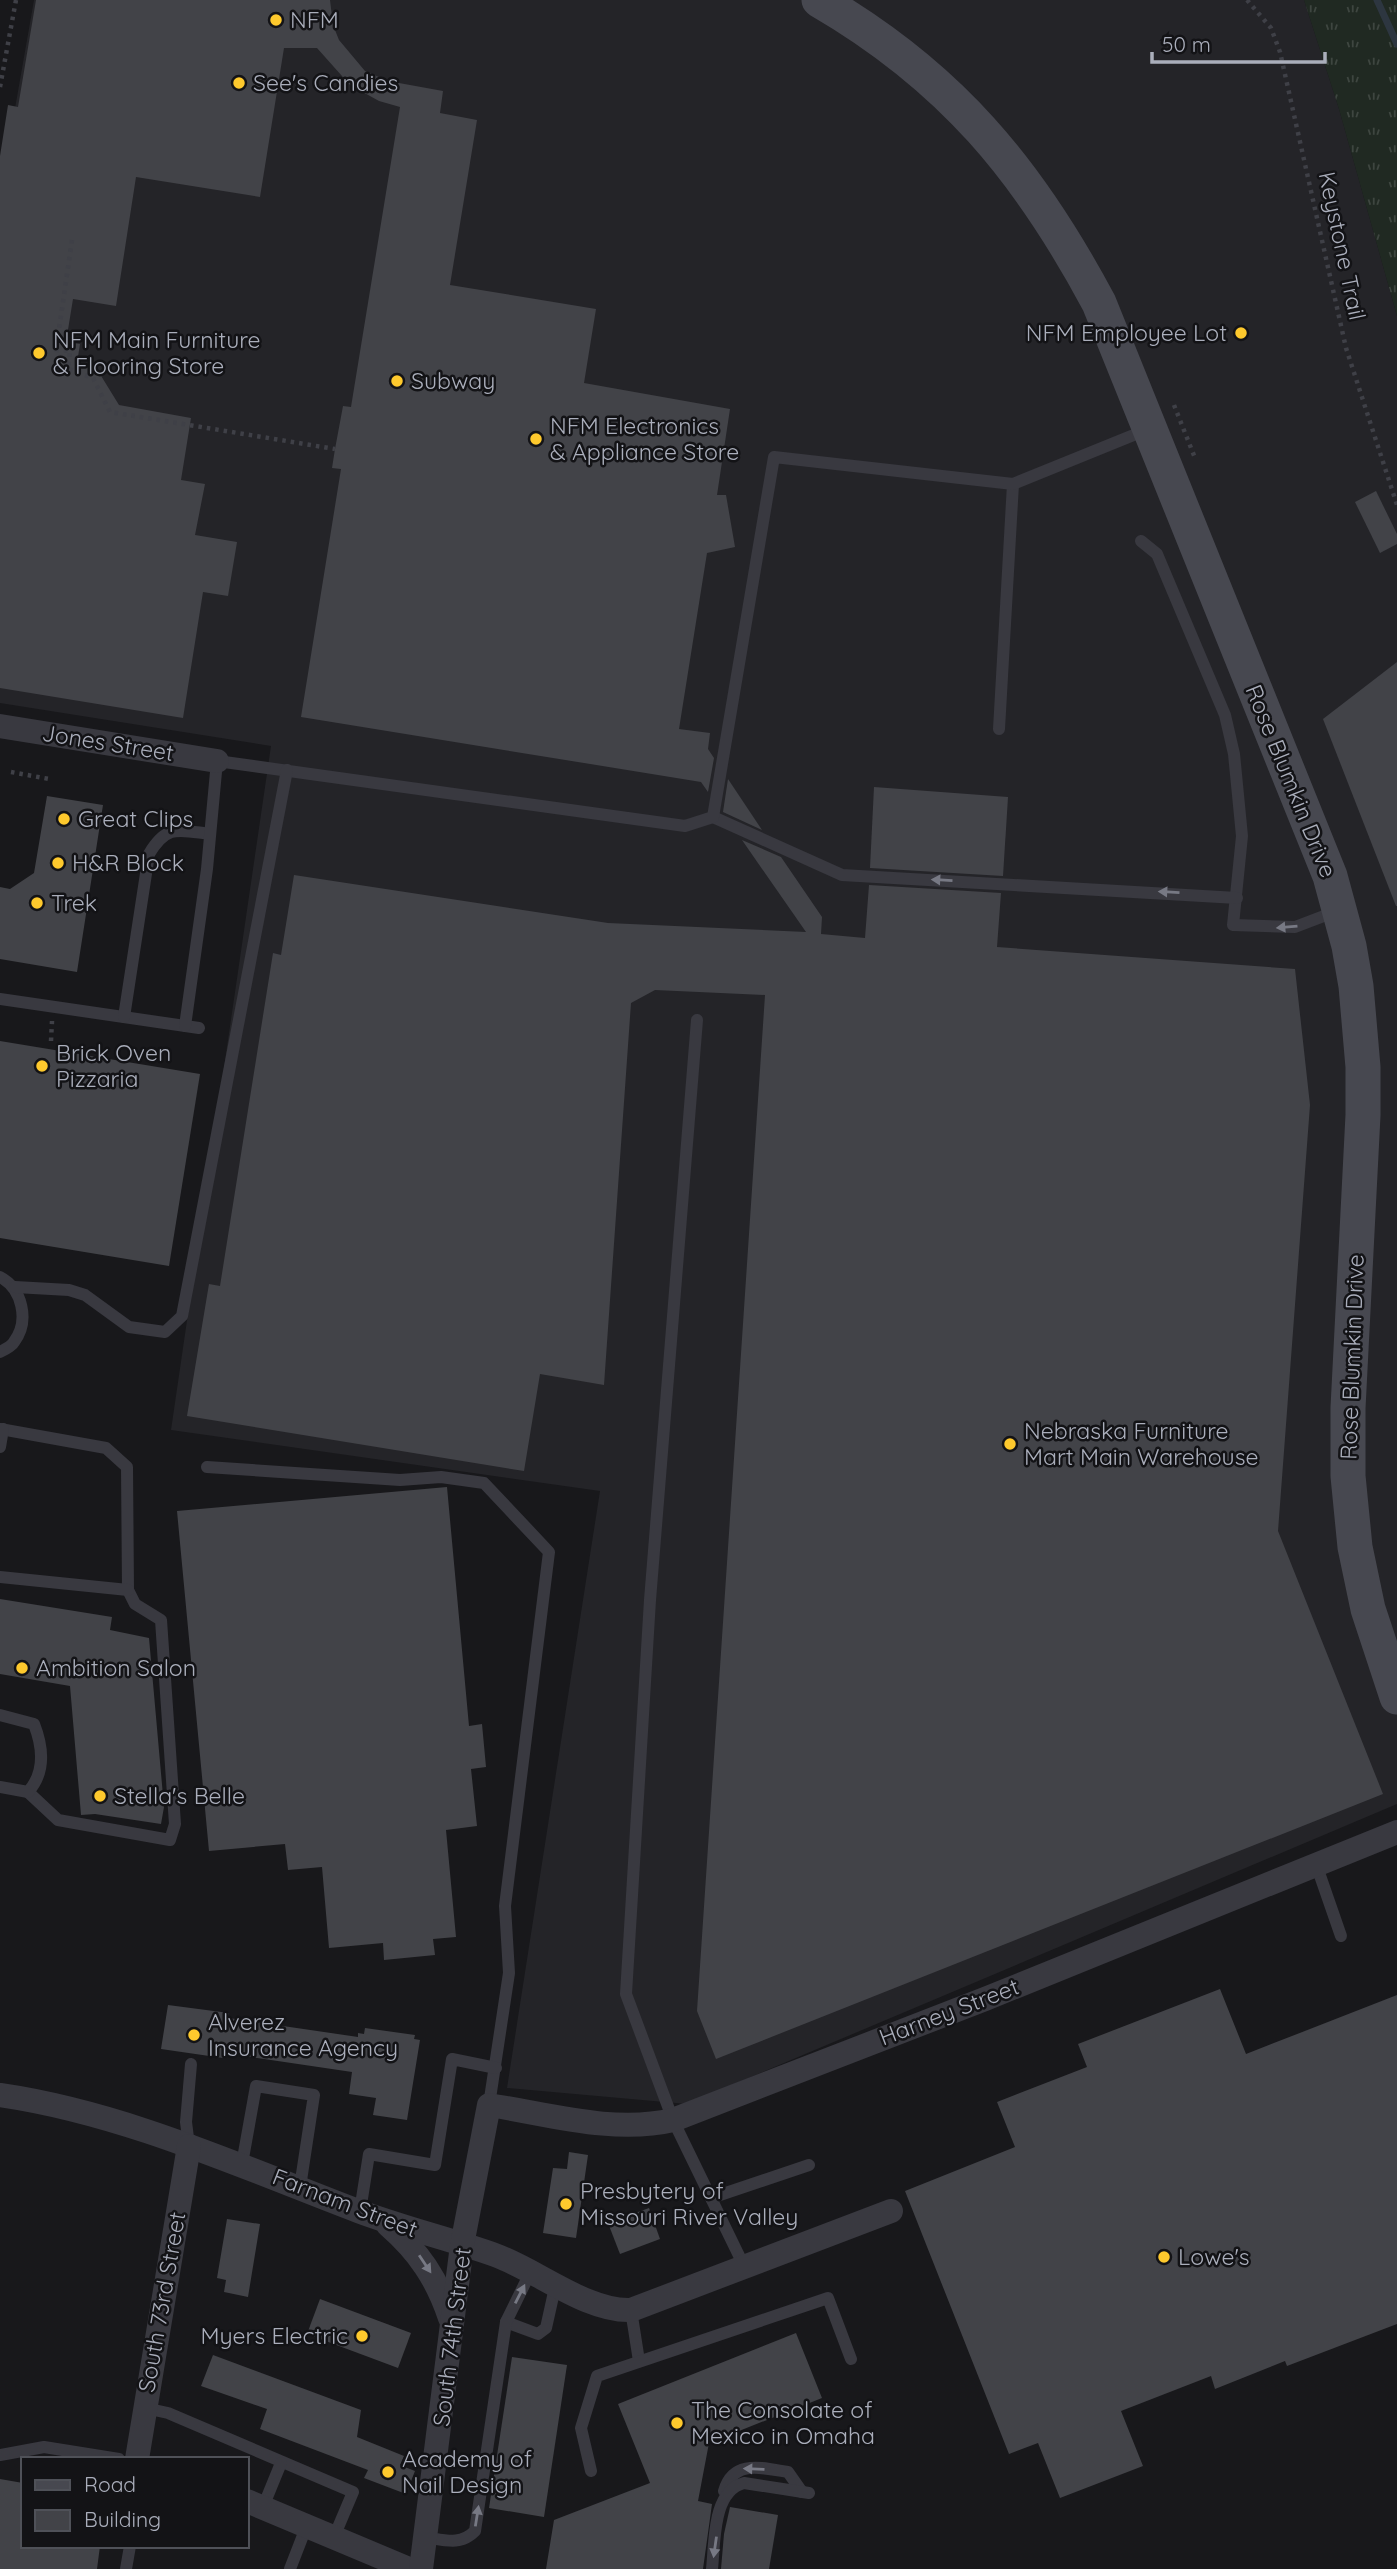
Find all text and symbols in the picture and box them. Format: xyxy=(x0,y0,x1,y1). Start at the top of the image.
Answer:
place label: NFM xyxy=(290,5,339,34)
marker: NFM xyxy=(268,12,284,28)
scale bar xyxy=(1152,21,1325,65)
text: 50 m xyxy=(1162,31,1211,57)
place label: See's Candies xyxy=(253,68,398,97)
marker: See's Candies xyxy=(231,75,247,91)
street label: Keystone Trail xyxy=(1313,169,1372,323)
place label: NFM Employee Lot xyxy=(1026,318,1227,347)
place label: NFM Main Furniture & Flooring Store xyxy=(53,325,261,380)
marker: NFM Employee Lot xyxy=(1233,325,1249,341)
marker: NFM Main Furniture & Flooring Store xyxy=(31,345,47,361)
place label: Subway xyxy=(411,366,495,395)
marker: Subway xyxy=(389,373,405,389)
place label: NFM Electronics & Appliance Store xyxy=(550,411,739,466)
marker: NFM Electronics & Appliance Store xyxy=(528,431,544,447)
street label: Rose Blumkin Drive xyxy=(1240,680,1343,882)
street label: Jones Street xyxy=(40,718,176,767)
place label: Great Clips xyxy=(78,804,193,833)
marker: Great Clips xyxy=(56,811,72,827)
place label: H&R Block xyxy=(72,848,184,877)
marker: H&R Block xyxy=(50,855,66,871)
one-way arrow xyxy=(931,874,953,885)
one-way arrow xyxy=(1158,887,1180,898)
place label: Trek xyxy=(51,888,97,917)
marker: Trek xyxy=(29,895,45,911)
one-way arrow xyxy=(1276,922,1298,933)
place label: Brick Oven Pizzaria xyxy=(56,1038,171,1093)
marker: Brick Oven Pizzaria xyxy=(34,1058,50,1074)
street label: Rose Blumkin Drive xyxy=(1333,1254,1370,1460)
place label: Nebraska Furniture Mart Main Warehouse xyxy=(1024,1416,1258,1471)
marker: Nebraska Furniture Mart Main Warehouse xyxy=(1002,1436,1018,1452)
place label: Ambition Salon xyxy=(36,1653,196,1682)
marker: Ambition Salon xyxy=(14,1660,30,1676)
place label: Stella's Belle xyxy=(114,1781,245,1810)
marker: Stella's Belle xyxy=(92,1788,108,1804)
street label: Harney Street xyxy=(875,1971,1023,2052)
place label: Alverez Insurance Agency xyxy=(208,2007,398,2062)
marker: Alverez Insurance Agency xyxy=(186,2027,202,2043)
street label: Farnam Street xyxy=(269,2162,422,2244)
place label: Presbytery of Missouri River Valley xyxy=(580,2176,798,2231)
marker: Presbytery of Missouri River Valley xyxy=(558,2196,574,2212)
street label: South 73rd Street xyxy=(131,2209,192,2394)
place label: Lowe's xyxy=(1178,2242,1250,2271)
street label: South 74th Street xyxy=(426,2246,477,2428)
marker: Lowe's xyxy=(1156,2249,1172,2265)
one-way arrow xyxy=(418,2255,432,2273)
one-way arrow xyxy=(514,2284,525,2304)
place label: Myers Electric xyxy=(201,2321,348,2350)
marker: Myers Electric xyxy=(354,2328,370,2344)
place label: The Consolate of Mexico in Omaha xyxy=(691,2395,875,2450)
marker: The Consolate of Mexico in Omaha xyxy=(669,2415,685,2431)
place label: Academy of Nail Design xyxy=(402,2444,532,2499)
legend xyxy=(21,2457,248,2548)
one-way arrow xyxy=(743,2463,765,2474)
marker: Academy of Nail Design xyxy=(380,2464,396,2480)
text: Road xyxy=(84,2471,136,2497)
one-way arrow xyxy=(472,2505,483,2527)
text: Building xyxy=(84,2506,161,2532)
one-way arrow xyxy=(709,2536,720,2558)

